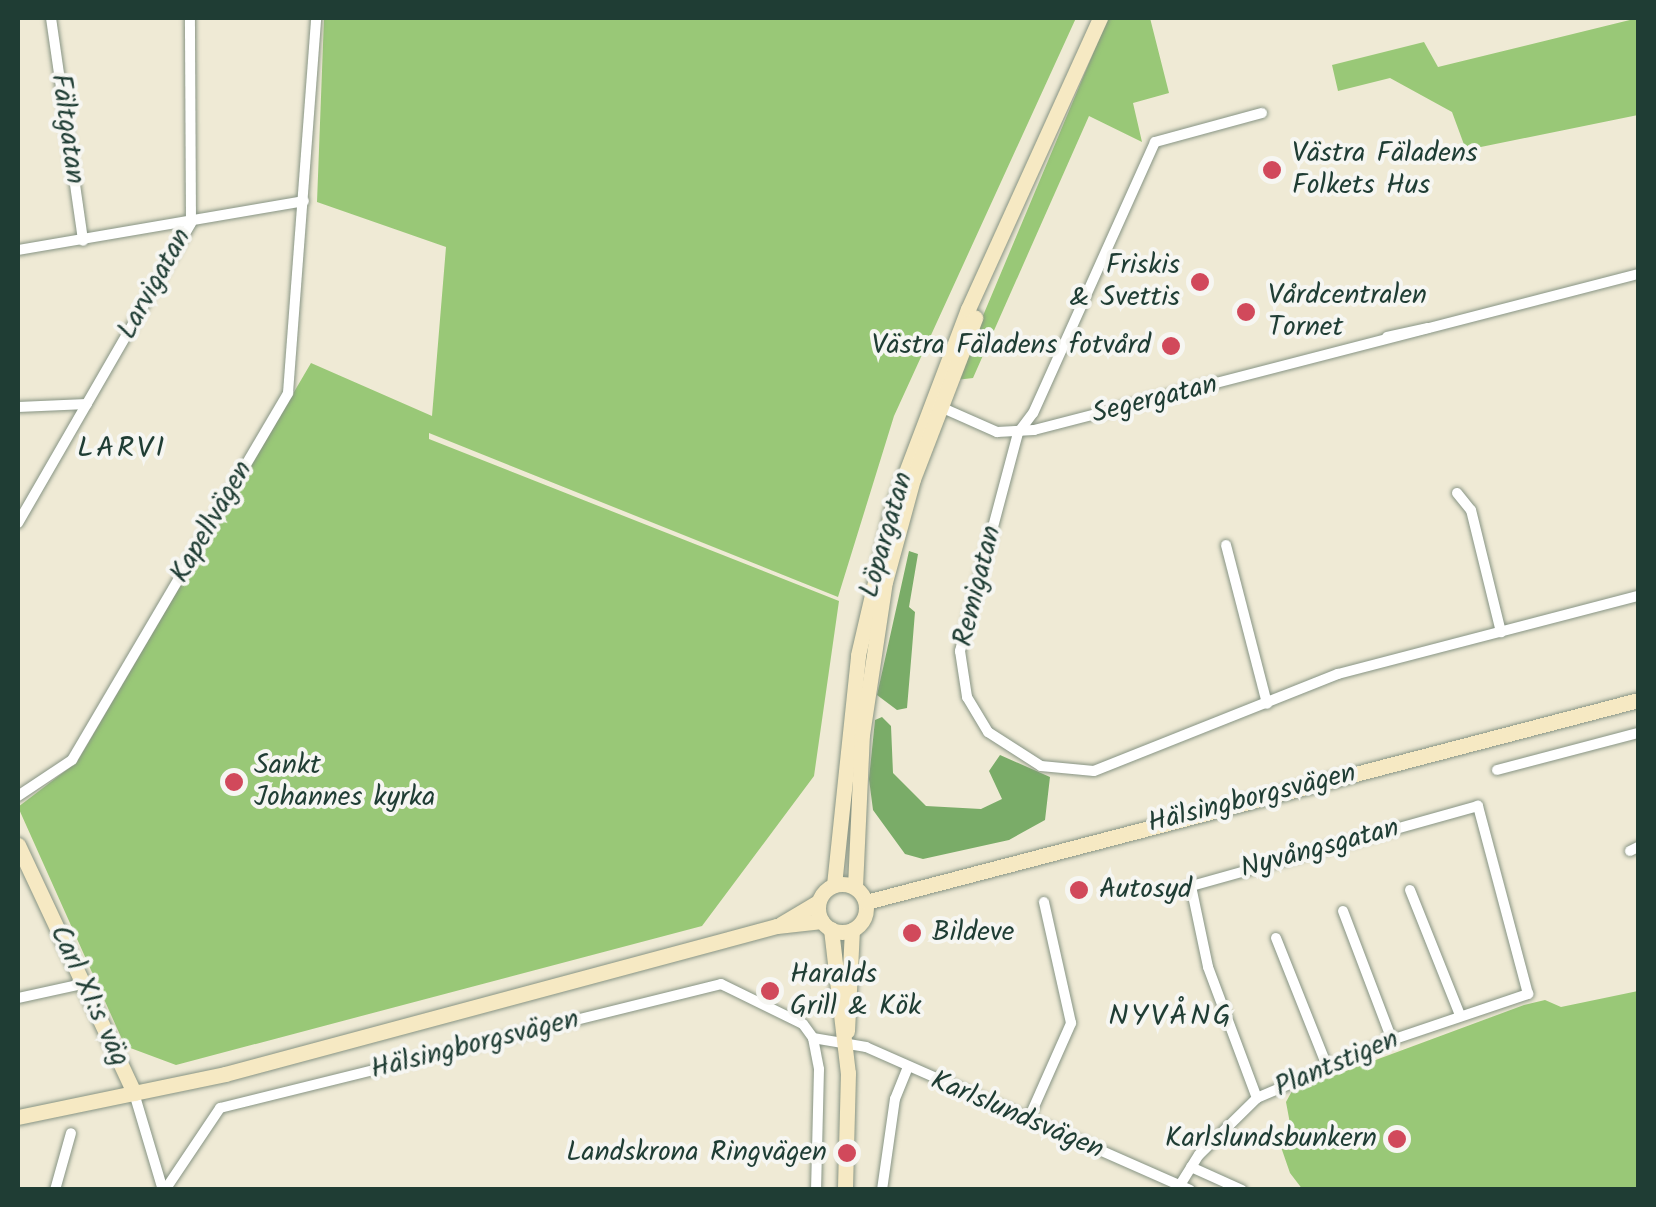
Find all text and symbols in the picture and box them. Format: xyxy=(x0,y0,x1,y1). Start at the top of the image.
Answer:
street label: Fältgatan xyxy=(43,72,91,186)
place label: Västra Fäladens Folkets Hus xyxy=(1292,137,1478,203)
marker: Västra Fäladens Folkets Hus xyxy=(1261,159,1283,181)
street label: Larvigatan xyxy=(111,223,199,345)
place label: Friskis & Svettis xyxy=(1070,249,1180,315)
marker: Friskis & Svettis xyxy=(1189,271,1211,293)
place label: Vårdcentralen Tornet xyxy=(1268,279,1427,345)
marker: Vårdcentralen Tornet xyxy=(1233,299,1259,325)
place label: Västra Fäladens fotvård xyxy=(872,329,1151,363)
marker: Västra Fäladens fotvård xyxy=(1160,335,1182,357)
street label: Segergatan xyxy=(1089,368,1221,432)
district label: LARVI xyxy=(77,431,167,467)
street label: Kapellvägen xyxy=(164,455,260,589)
street label: Löpargatan xyxy=(853,468,921,602)
street label: Remigatan xyxy=(947,522,1009,650)
place label: Sankt Johannes kyrka xyxy=(254,749,435,815)
street label: Hälsingborgsvägen xyxy=(1144,757,1360,841)
marker: Sankt Johannes kyrka xyxy=(223,771,245,793)
street label: Nyvångsgatan xyxy=(1237,812,1403,886)
place label: Autosyd xyxy=(1099,873,1192,907)
marker: Autosyd xyxy=(1068,879,1090,901)
place label: Bildeve xyxy=(932,916,1014,950)
street label: Carl XI:s väg xyxy=(42,920,136,1072)
marker: Bildeve xyxy=(901,922,923,944)
place label: Haralds Grill & Kök xyxy=(790,958,921,1024)
marker: Haralds Grill & Kök xyxy=(759,980,781,1002)
district label: NYVÅNG xyxy=(1108,999,1234,1035)
street label: Hälsingborgsvägen xyxy=(367,1003,583,1087)
street label: Plantstigen xyxy=(1270,1023,1404,1105)
street label: Karlslundsvägen xyxy=(925,1064,1109,1168)
place label: Karlslundsbunkern xyxy=(1165,1122,1377,1156)
marker: Karlslundsbunkern xyxy=(1386,1128,1408,1150)
place label: Landskrona Ringvägen xyxy=(566,1136,827,1170)
marker: Landskrona Ringvägen xyxy=(836,1142,858,1164)

